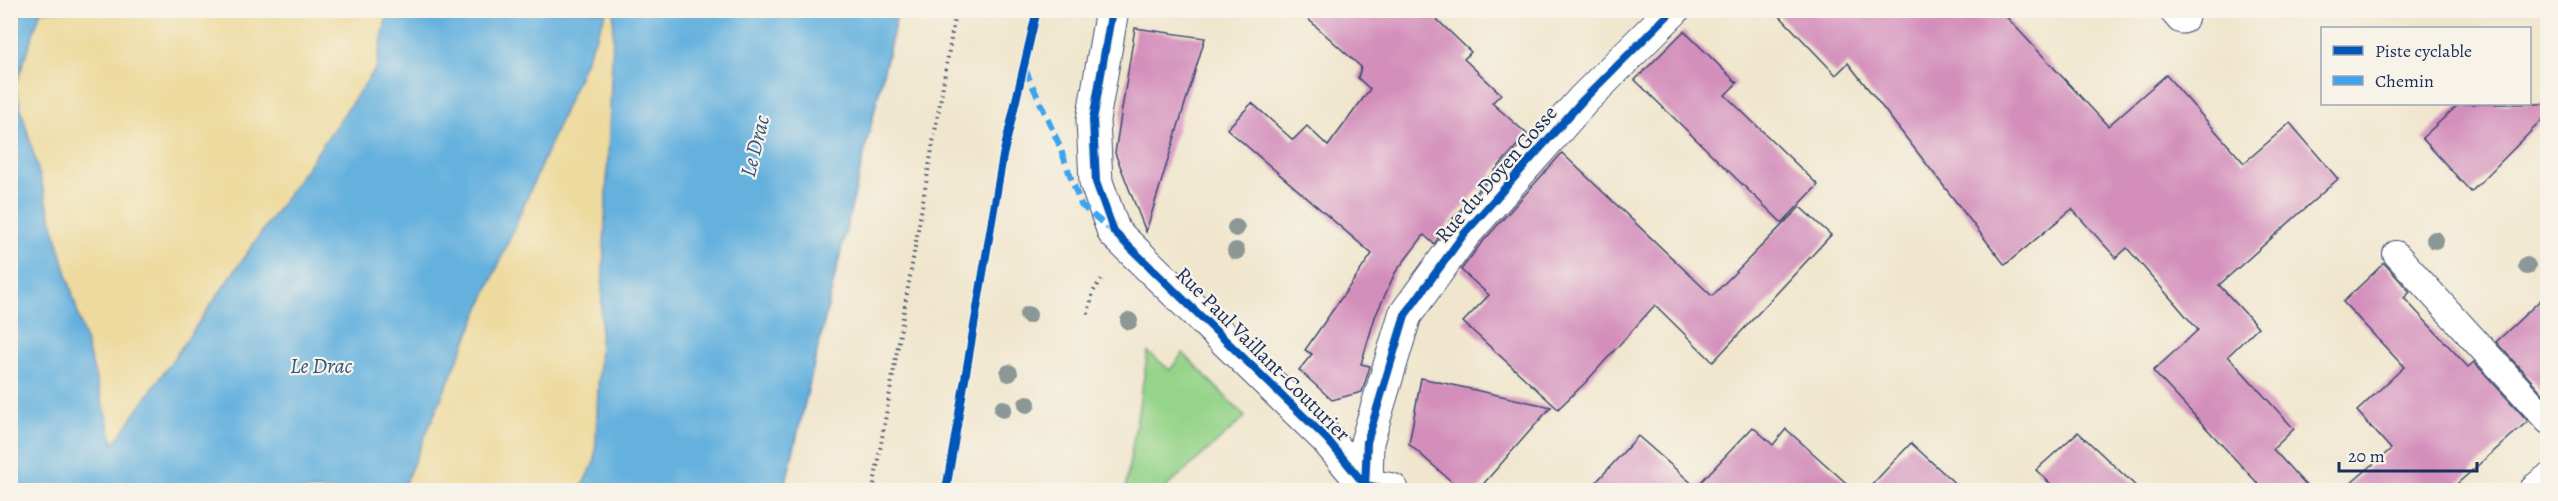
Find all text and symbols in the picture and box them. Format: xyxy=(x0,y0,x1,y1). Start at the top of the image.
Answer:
legend xyxy=(2321,27,2531,105)
text: Piste cyclable xyxy=(2375,39,2472,63)
text: Chemin xyxy=(2375,69,2434,93)
street label: Rue du Doyen Gosse xyxy=(1429,99,1563,249)
water label: Le Drac xyxy=(733,112,777,180)
street label: Rue Paul Vaillant-Couturier xyxy=(1170,261,1356,447)
water label: Le Drac xyxy=(290,351,353,381)
scale bar xyxy=(2339,435,2477,473)
text: 20 m xyxy=(2348,444,2385,468)

